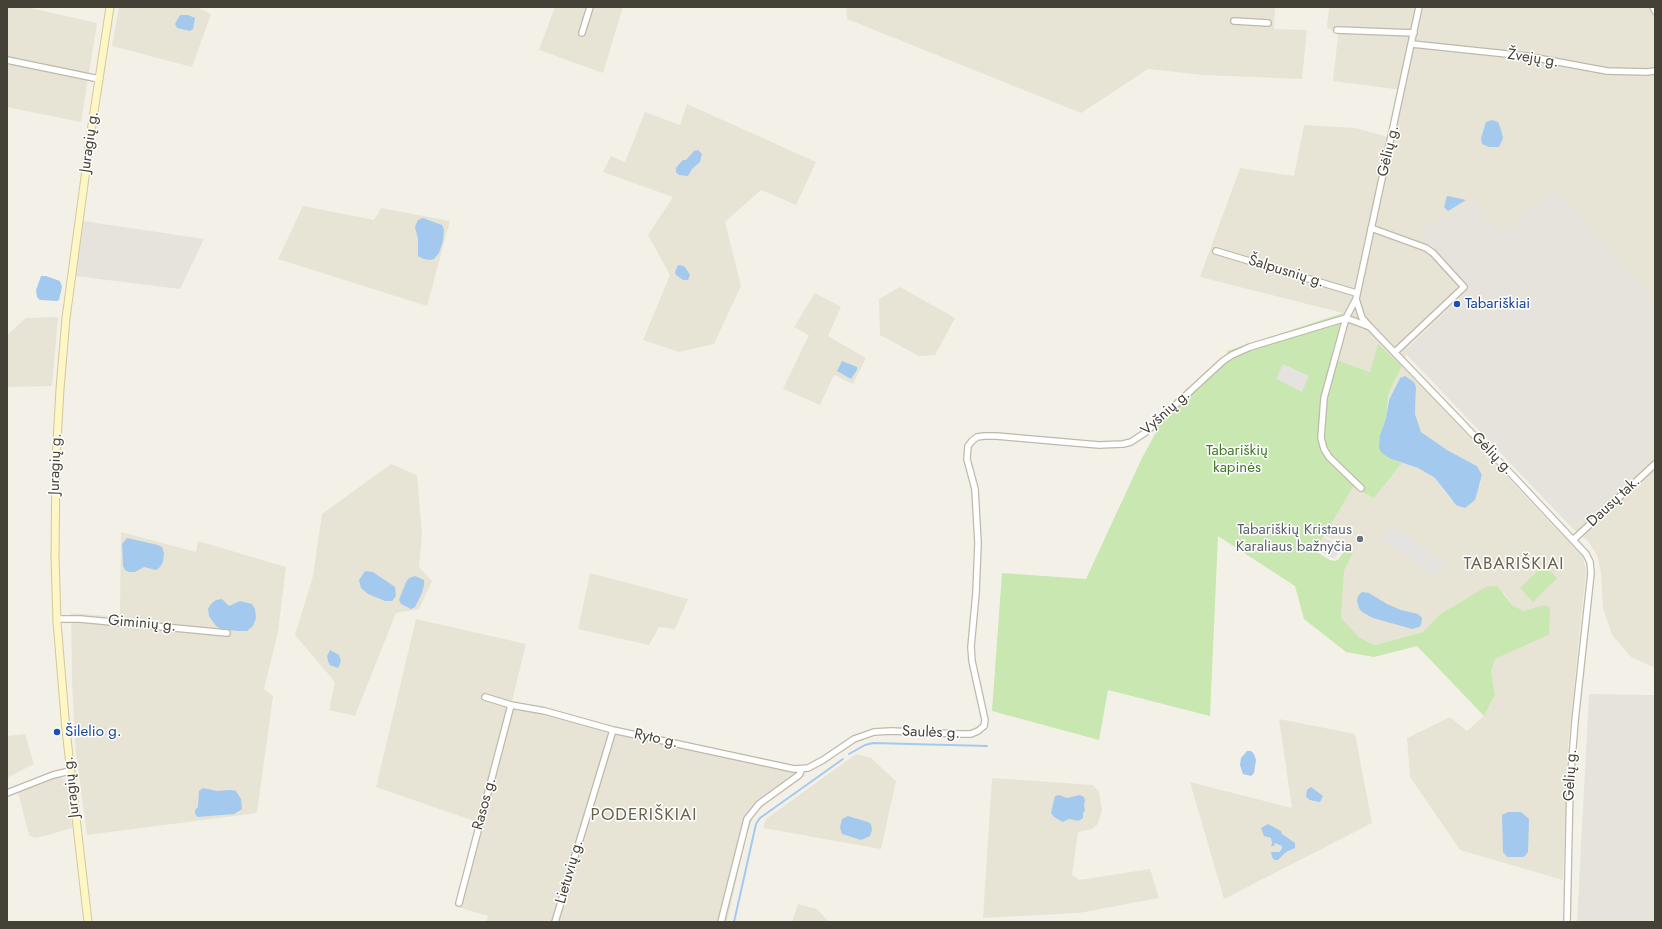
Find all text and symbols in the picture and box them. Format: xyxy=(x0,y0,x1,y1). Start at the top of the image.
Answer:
street label: Žvejų g. xyxy=(1506,46,1560,72)
street label: Juragių g. xyxy=(77,110,103,174)
street label: Gėlių g. xyxy=(1374,124,1404,178)
street label: Šalpusnių g. xyxy=(1246,252,1326,292)
place label: Tabariškiai xyxy=(1465,295,1530,313)
marker: Tabariškiai xyxy=(1452,299,1462,309)
street label: Vyšnių g. xyxy=(1138,386,1194,440)
street label: Gėlių g. xyxy=(1467,429,1517,479)
street label: Juragių g. xyxy=(46,433,66,495)
park label: Tabariškių kapinės xyxy=(1206,442,1268,477)
street label: Dausų tak. xyxy=(1584,473,1644,531)
place label: Tabariškių Kristaus Karaliaus bažnyčia xyxy=(1236,521,1352,556)
marker: Tabariškių Kristaus Karaliaus bažnyčia xyxy=(1355,534,1365,544)
district label: TABARIŠKIAI xyxy=(1463,555,1565,575)
street label: Giminių g. xyxy=(107,612,177,636)
place label: Šilelio g. xyxy=(65,723,121,741)
street label: Saulės g. xyxy=(902,723,960,743)
street label: Ryto g. xyxy=(632,726,680,752)
marker: Šilelio g. xyxy=(52,727,62,737)
street label: Gėlių g. xyxy=(1561,749,1581,801)
street label: Juragių g. xyxy=(60,755,84,819)
street label: Rasos g. xyxy=(469,776,501,832)
district label: PODERIŠKIAI xyxy=(591,806,697,826)
street label: Lietuvių g. xyxy=(552,838,588,906)

